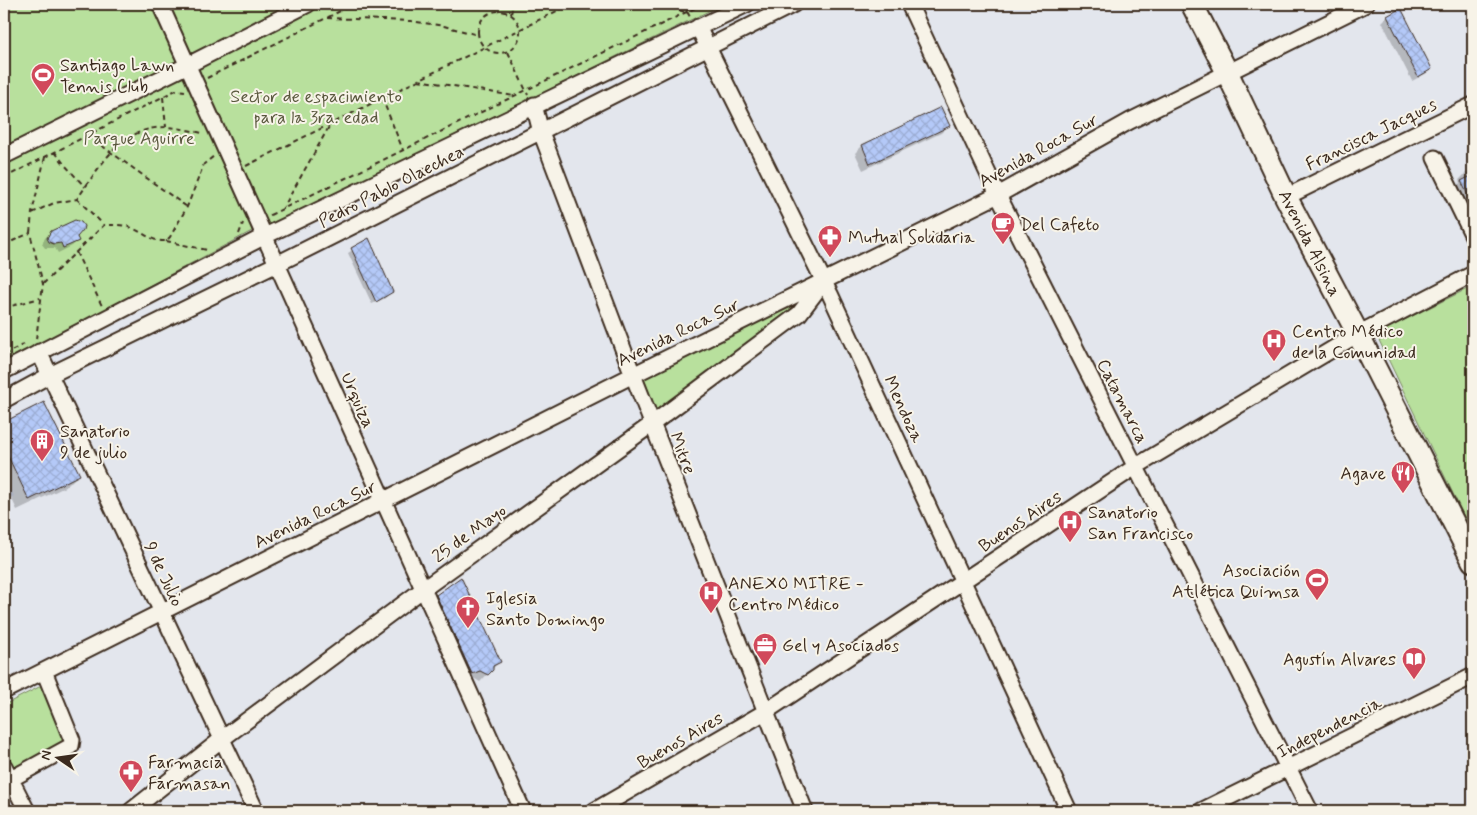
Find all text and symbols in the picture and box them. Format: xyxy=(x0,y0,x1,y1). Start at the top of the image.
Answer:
place label: Santiago Lawn Tennis Club xyxy=(60,54,174,99)
sports icon: Santiago Lawn Tennis Club xyxy=(30,62,56,96)
park label: Sector de espacimiento para la 3ra. edad xyxy=(230,85,402,130)
street label: Francisca Jacques xyxy=(1302,93,1441,177)
street label: Avenida Roca Sur xyxy=(974,108,1103,194)
park label: Parque Aguirre xyxy=(83,127,195,151)
street label: Pedro Pablo Olaechea xyxy=(315,140,468,234)
street label: Avenida Alsina xyxy=(1272,186,1346,301)
cafe icon: Del Cafeto xyxy=(990,211,1016,245)
place label: Del Cafeto xyxy=(1020,213,1099,237)
pharmacy icon: Mutual Solidaria xyxy=(817,224,843,258)
place label: Mutual Solidaria xyxy=(848,226,975,250)
street label: Avenida Roca Sur xyxy=(613,293,744,373)
place label: Centro Médico de la Comunidad xyxy=(1292,320,1416,365)
hospital icon: Centro Médico de la Comunidad xyxy=(1261,328,1287,362)
street label: Catamarca xyxy=(1091,355,1154,448)
street label: Urquiza xyxy=(334,369,380,432)
street label: Mendoza xyxy=(877,372,929,447)
place label: Sanatorio 9 de julio xyxy=(60,420,130,465)
building icon: Sanatorio 9 de julio xyxy=(29,428,55,462)
street label: Mitre xyxy=(663,429,701,478)
restaurant icon: Agave xyxy=(1390,460,1416,494)
place label: Agave xyxy=(1340,462,1386,486)
street label: Avenida Roca Sur xyxy=(250,475,381,555)
street label: Buenos Aires xyxy=(974,485,1067,558)
street label: 25 de Mayo xyxy=(428,499,512,569)
place label: Sanatorio San Francisco xyxy=(1088,501,1193,546)
hospital icon: Sanatorio San Francisco xyxy=(1057,509,1083,543)
street label: 9 de Julio xyxy=(138,538,189,611)
place label: Asociación Atlética Quimsa xyxy=(1172,559,1300,604)
sports icon: Asociación Atlética Quimsa xyxy=(1304,567,1330,601)
place label: ANEXO MITRE - Centro Médico xyxy=(728,572,864,617)
hospital icon: ANEXO MITRE - Centro Médico xyxy=(698,580,724,614)
place label: Iglesia Santo Domingo xyxy=(486,587,605,632)
church icon: Iglesia Santo Domingo xyxy=(455,595,481,629)
office icon: Gel y Asociados xyxy=(752,632,778,666)
place label: Gel y Asociados xyxy=(782,634,899,658)
library icon: Agustín Alvares xyxy=(1401,646,1427,680)
place label: Agustín Alvares xyxy=(1283,648,1396,672)
street label: Independencia xyxy=(1273,691,1386,765)
street label: Buenos Aires xyxy=(633,707,728,775)
north arrow xyxy=(32,732,82,782)
text: N xyxy=(36,749,56,762)
place label: Farmacia Farmasan xyxy=(148,751,231,796)
pharmacy icon: Farmacia Farmasan xyxy=(118,759,144,793)

